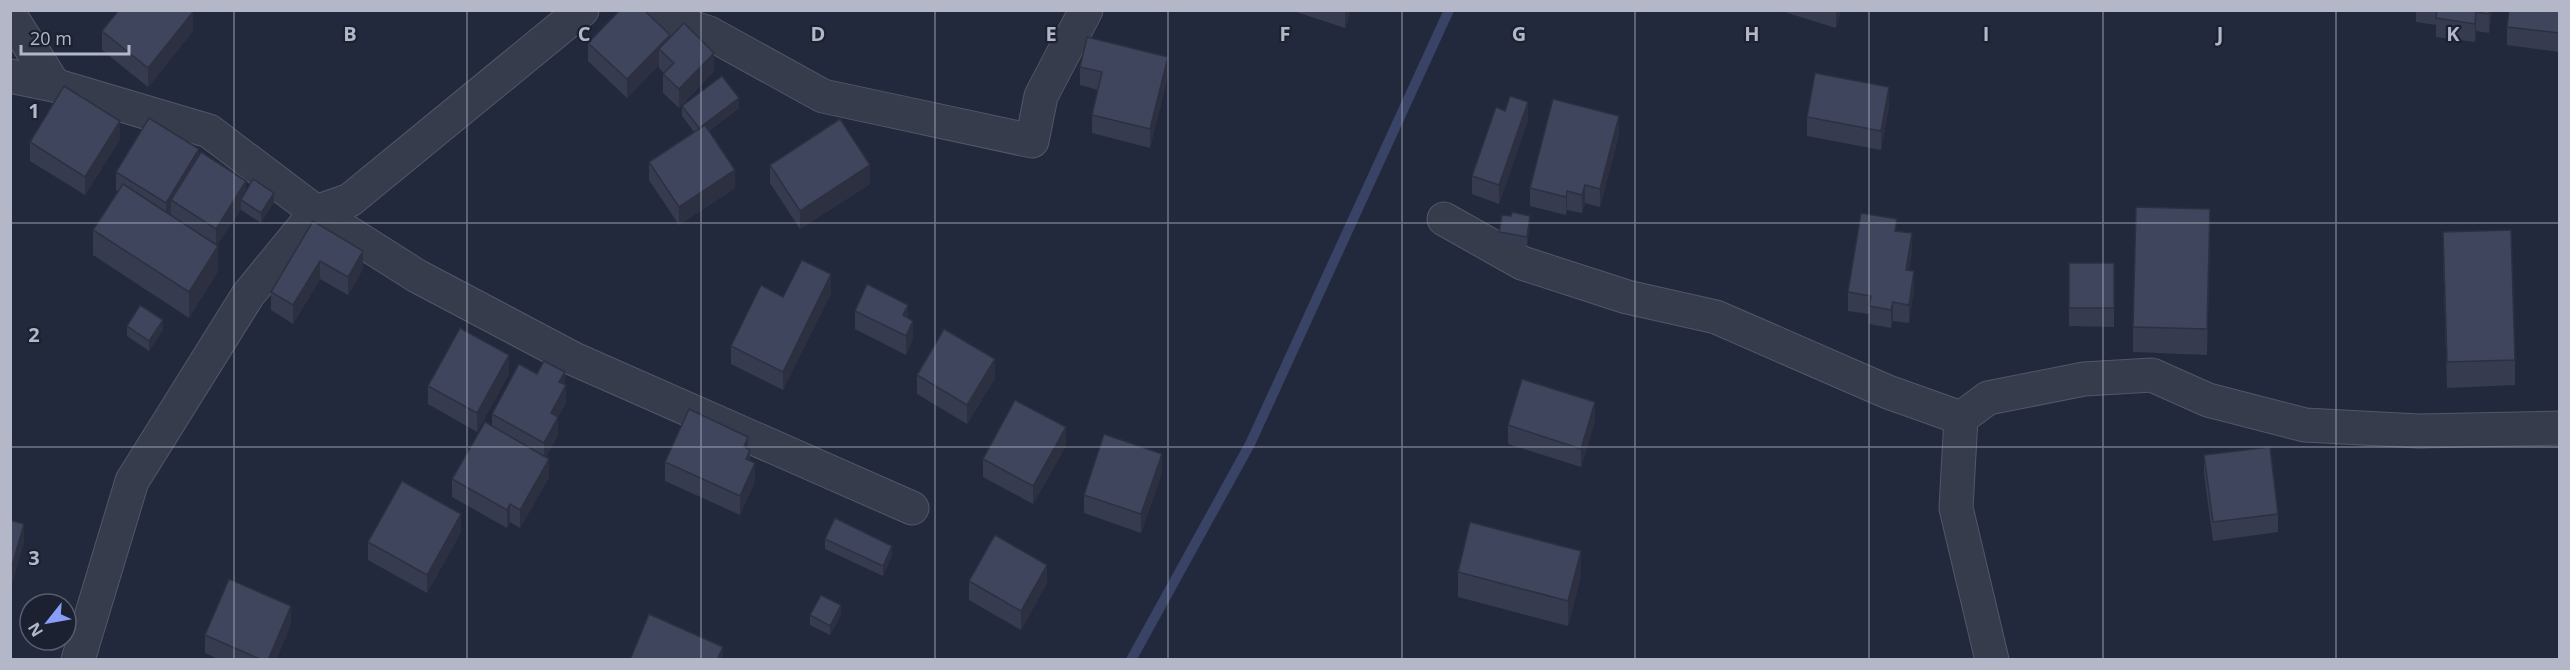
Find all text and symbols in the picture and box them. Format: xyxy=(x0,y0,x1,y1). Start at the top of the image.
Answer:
scale bar xyxy=(21,18,129,56)
text: B xyxy=(343,20,357,47)
text: C xyxy=(578,20,591,47)
text: D xyxy=(811,20,825,47)
text: E xyxy=(1045,20,1057,47)
text: F xyxy=(1280,20,1290,47)
text: G xyxy=(1512,20,1526,47)
text: H xyxy=(1744,20,1760,47)
text: I xyxy=(1983,20,1989,47)
text: J xyxy=(2215,20,2223,47)
text: K xyxy=(2446,20,2460,47)
text: 20 m xyxy=(30,26,72,50)
text: 1 xyxy=(28,97,40,124)
text: 2 xyxy=(28,321,40,348)
text: 3 xyxy=(28,544,40,571)
north arrow xyxy=(18,592,78,652)
text: N xyxy=(22,618,48,641)

